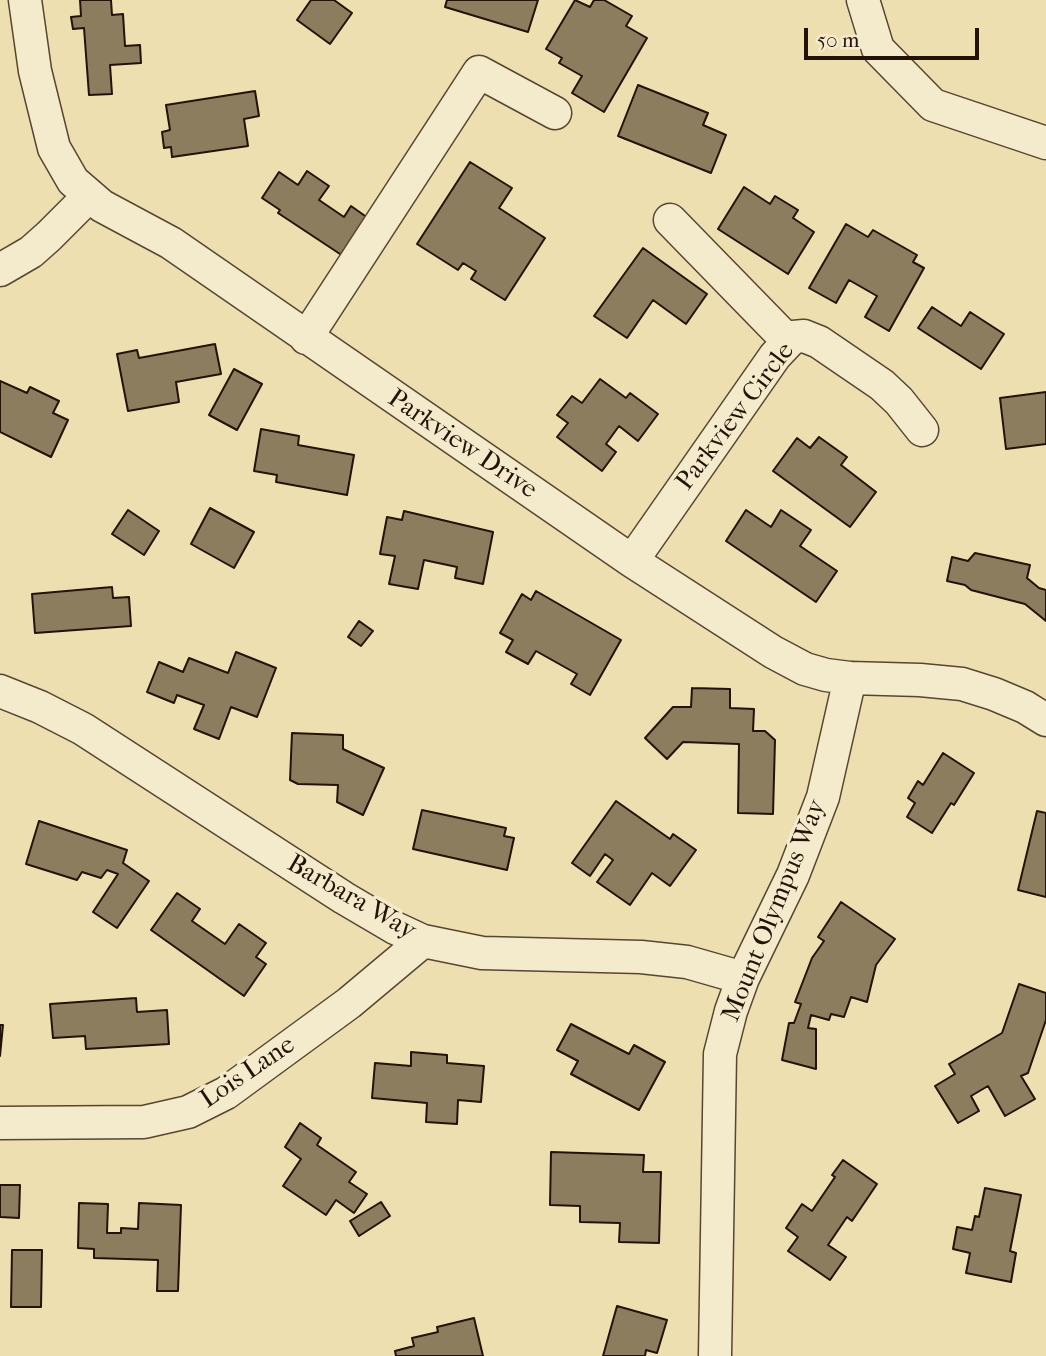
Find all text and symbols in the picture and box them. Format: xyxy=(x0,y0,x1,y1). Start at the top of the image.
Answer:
scale bar xyxy=(808,14,983,58)
text: 50 m xyxy=(817,28,860,52)
street label: Parkview Circle xyxy=(670,337,802,497)
street label: Parkview Drive xyxy=(381,384,543,506)
street label: Mount Olympus Way xyxy=(716,796,834,1026)
street label: Barbara Way xyxy=(281,849,421,947)
street label: Lois Lane xyxy=(195,1030,301,1116)

